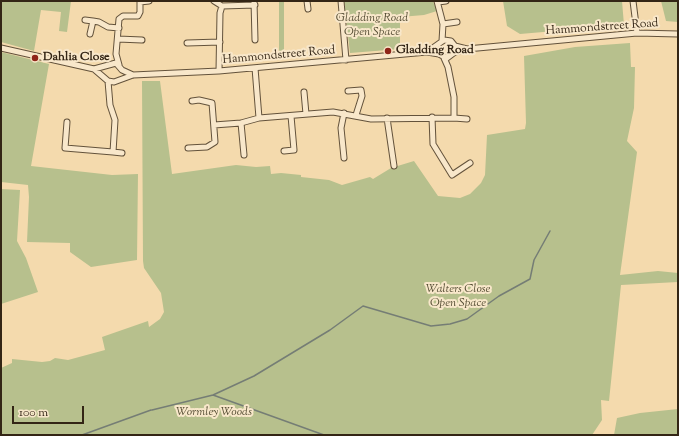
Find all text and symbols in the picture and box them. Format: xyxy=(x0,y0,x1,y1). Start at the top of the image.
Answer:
park label: Gladding Road Open Space xyxy=(336,12,408,40)
street label: Hammondstreet Road xyxy=(545,17,659,39)
street label: Hammondstreet Road xyxy=(222,44,336,68)
place label: Gladding Road xyxy=(396,44,474,58)
marker: Gladding Road xyxy=(383,46,393,56)
place label: Dahlia Close xyxy=(43,51,110,65)
marker: Dahlia Close xyxy=(30,53,40,63)
park label: Walters Close Open Space xyxy=(426,283,490,311)
scale bar xyxy=(14,398,86,424)
text: 100 m xyxy=(19,404,48,422)
park label: Wormley Woods xyxy=(176,406,252,420)

